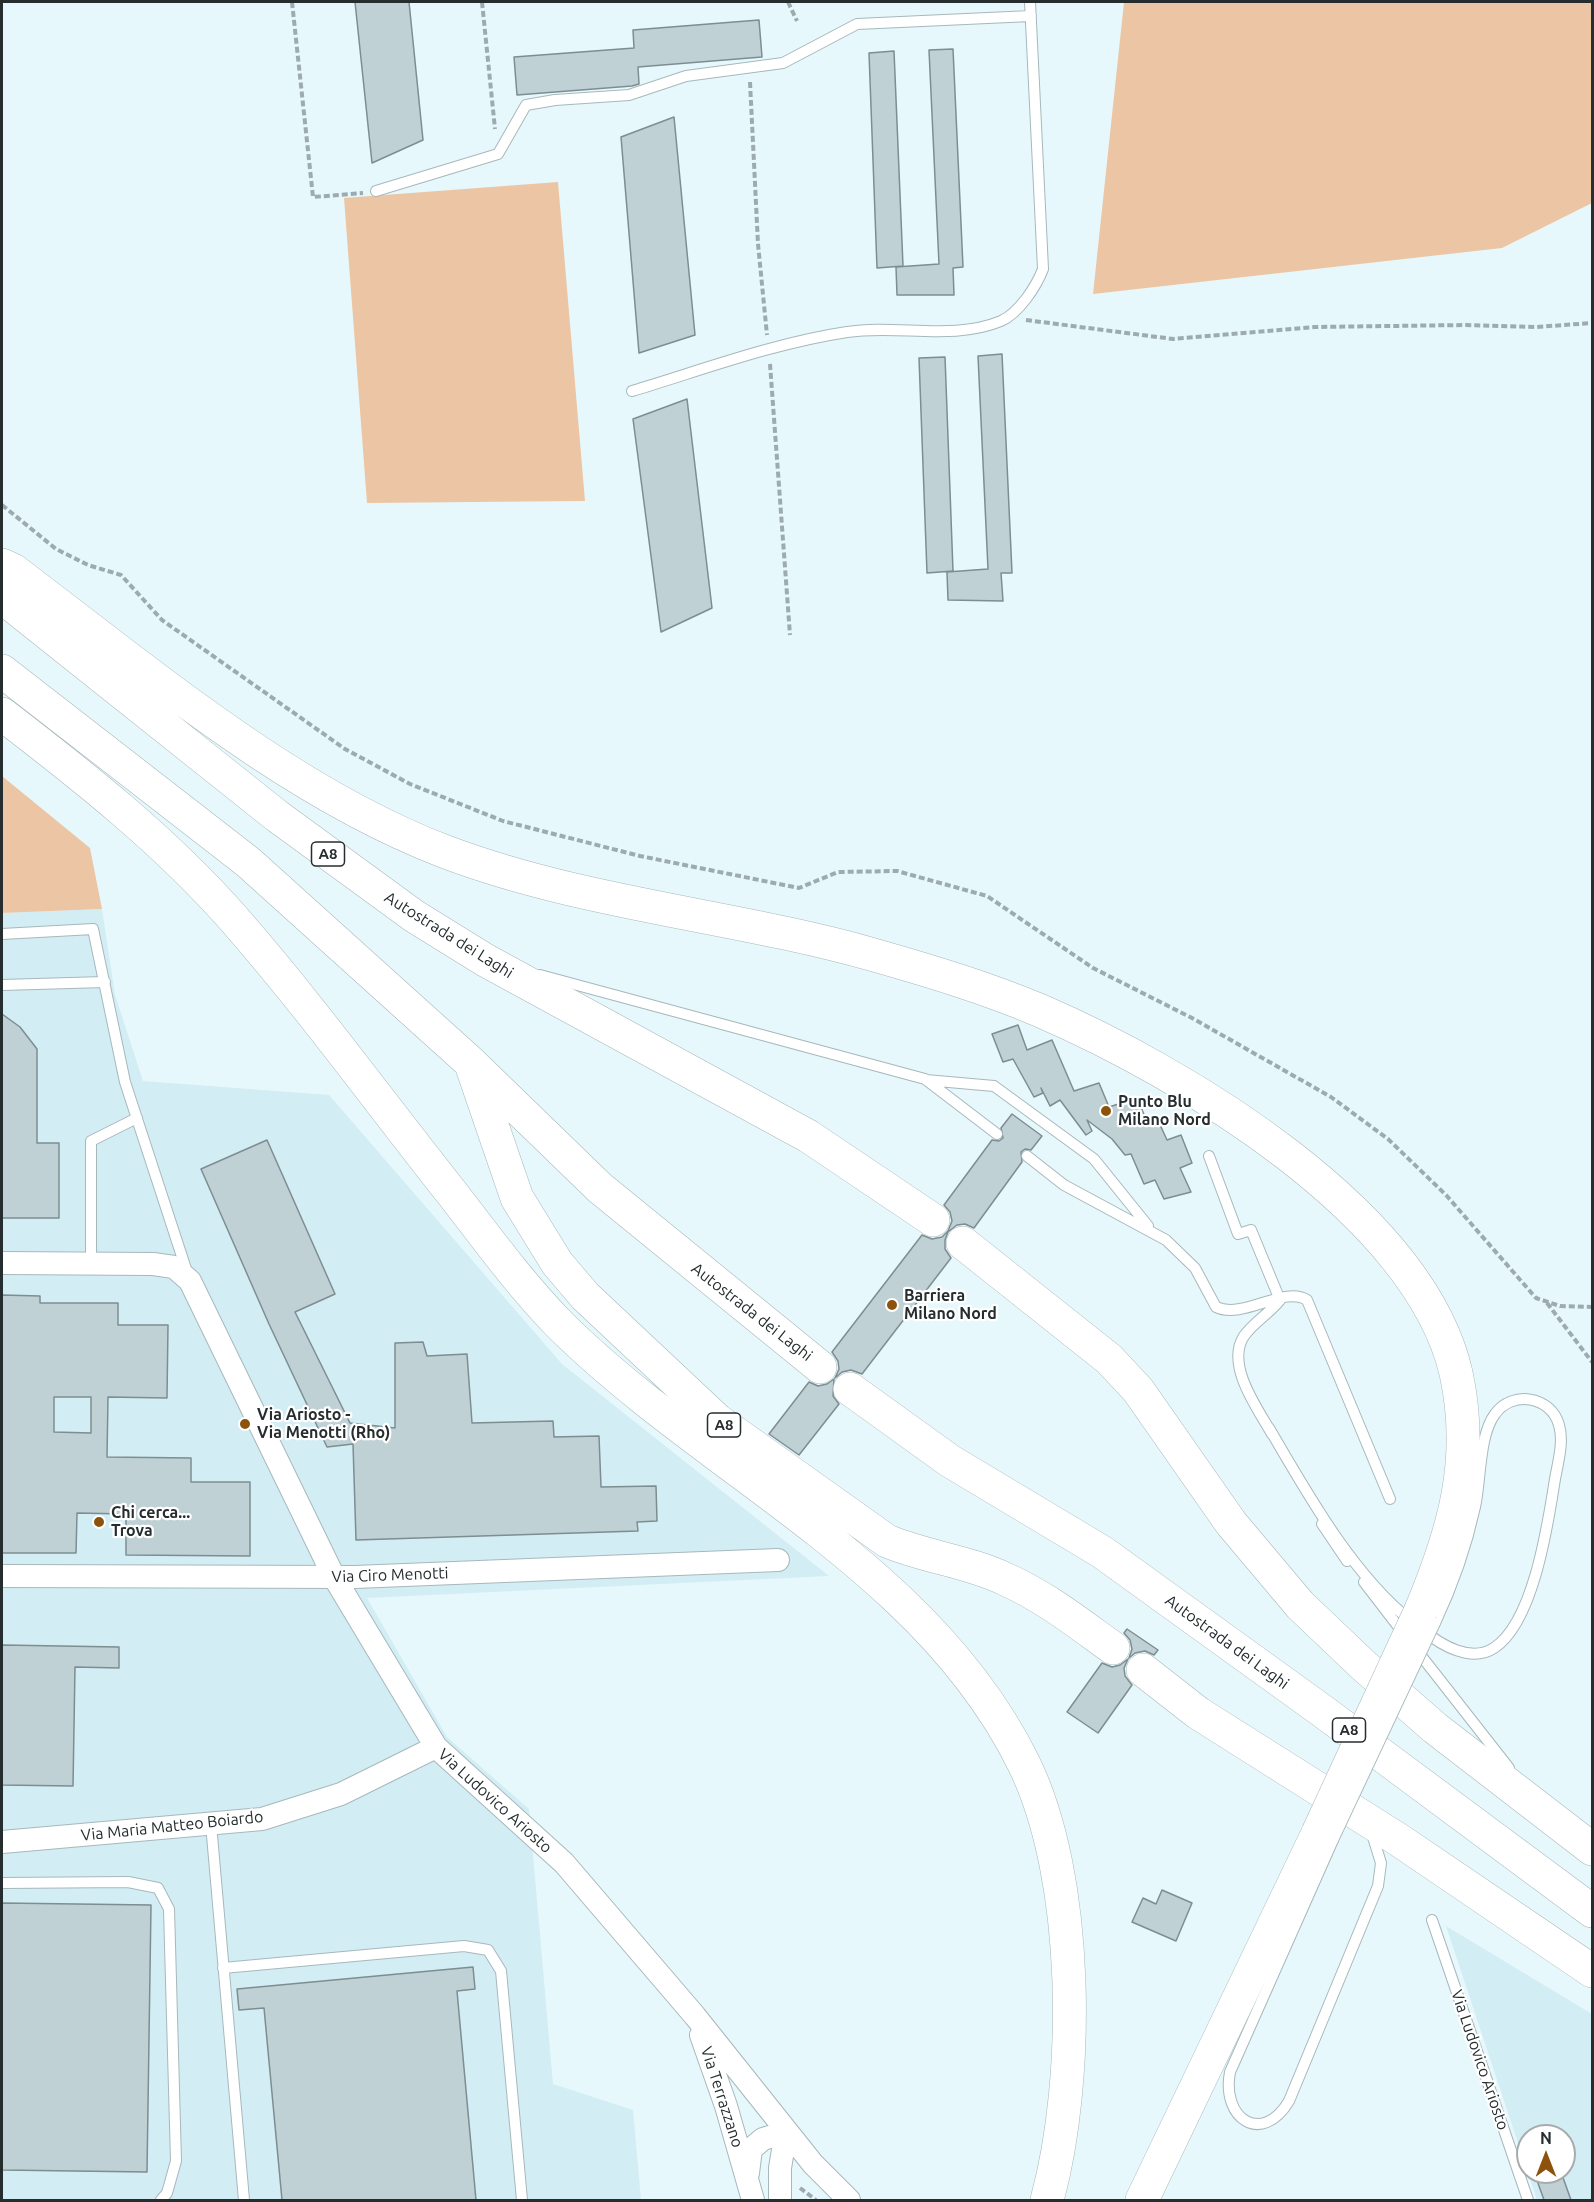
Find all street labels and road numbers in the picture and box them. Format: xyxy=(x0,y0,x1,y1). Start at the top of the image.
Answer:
road number: A8 xyxy=(312,842,344,866)
street label: Autostrada dei Laghi xyxy=(381,888,517,982)
street label: Autostrada dei Laghi xyxy=(688,1259,816,1365)
road number: A8 xyxy=(708,1413,740,1437)
street label: Via Ciro Menotti xyxy=(331,1563,449,1587)
street label: Autostrada dei Laghi xyxy=(1161,1591,1293,1693)
road number: A8 xyxy=(1332,1718,1366,1742)
street label: Via Ludovico Ariosto xyxy=(434,1745,556,1857)
street label: Via Maria Matteo Boiardo xyxy=(80,1807,264,1845)
street label: Via Ludovico Ariosto xyxy=(1447,1987,1513,2133)
street label: Via Terrazzano xyxy=(697,2044,747,2150)

